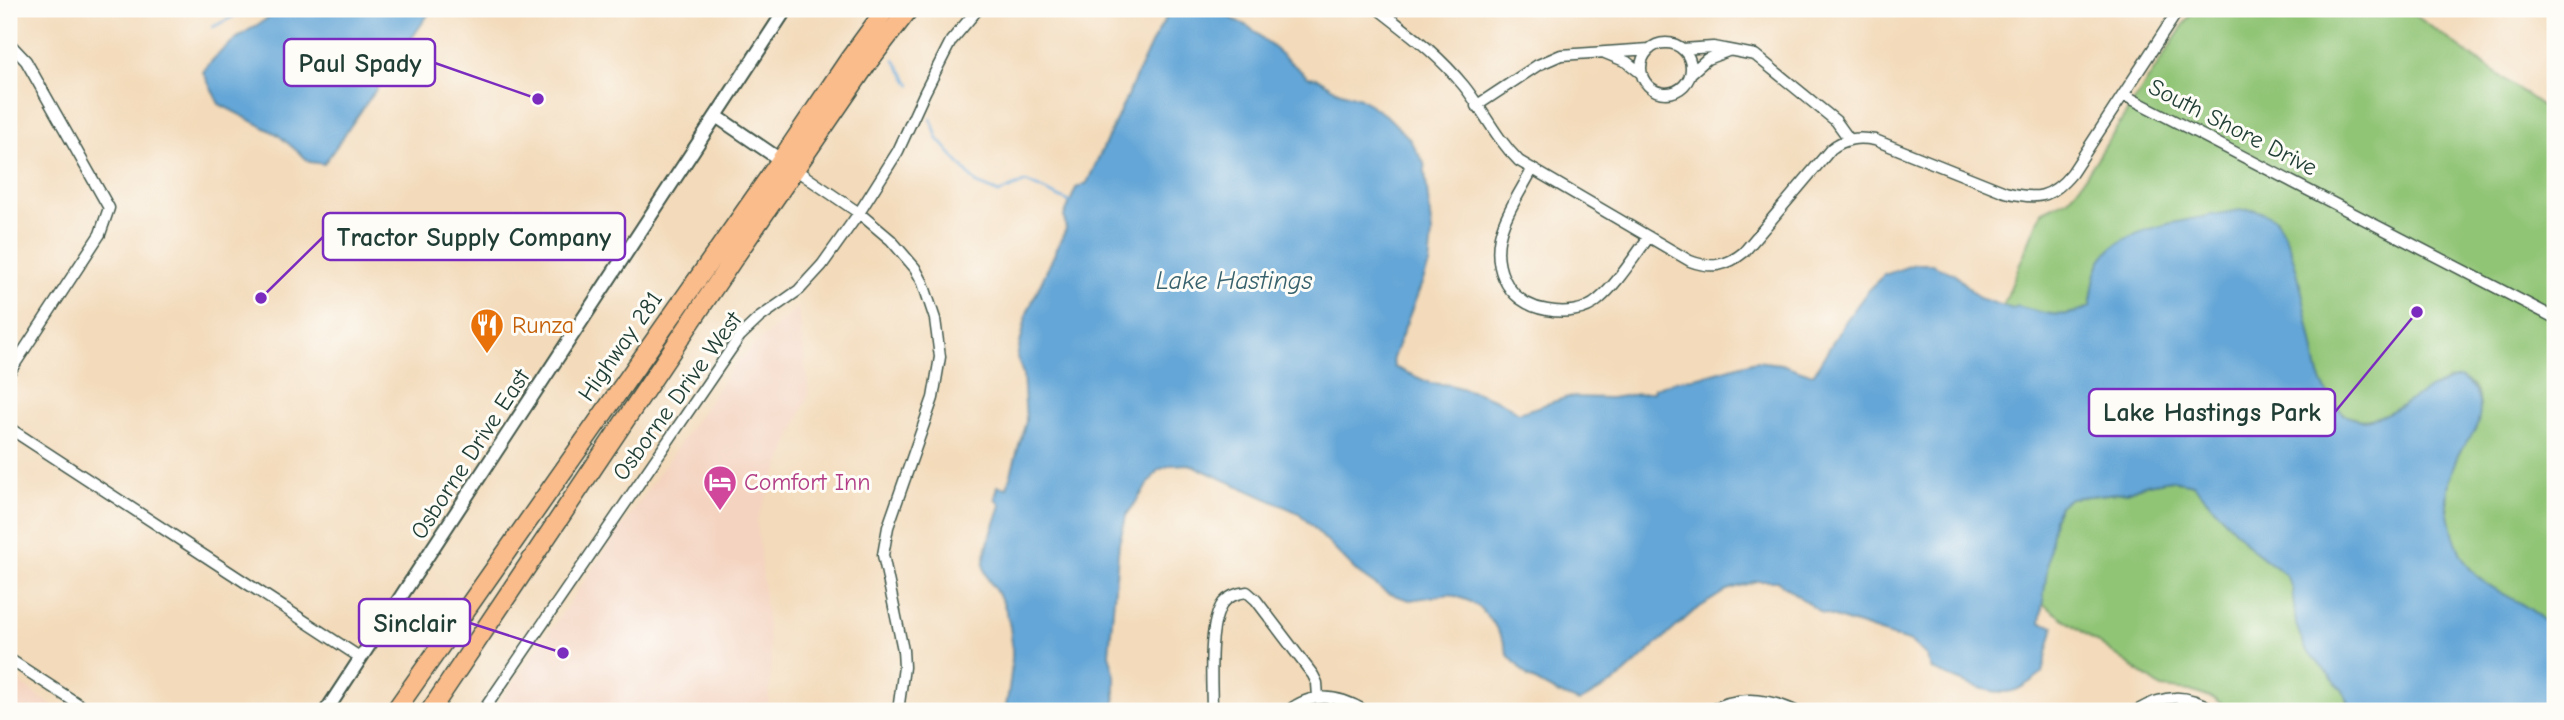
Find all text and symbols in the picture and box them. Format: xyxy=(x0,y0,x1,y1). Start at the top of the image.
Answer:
callout: Paul Spady xyxy=(284,39,435,86)
text: Paul Spady xyxy=(299,49,422,79)
street label: South Shore Drive xyxy=(2144,72,2322,182)
callout: Tractor Supply Company xyxy=(323,213,625,260)
text: Tractor Supply Company xyxy=(337,223,611,253)
water label: Lake Hastings xyxy=(1156,266,1312,296)
street label: Highway 281 xyxy=(572,286,668,406)
street label: Osborne Drive West xyxy=(606,305,748,486)
restaurant icon: Runza xyxy=(468,306,506,355)
place label: Runza xyxy=(512,311,574,339)
street label: Osborne Drive East xyxy=(405,363,536,544)
callout: Lake Hastings Park xyxy=(2089,389,2335,436)
text: Lake Hastings Park xyxy=(2103,398,2321,428)
hotel icon: Comfort Inn xyxy=(701,463,739,512)
place label: Comfort Inn xyxy=(744,468,871,496)
callout: Sinclair xyxy=(359,599,470,646)
text: Sinclair xyxy=(374,609,457,639)

